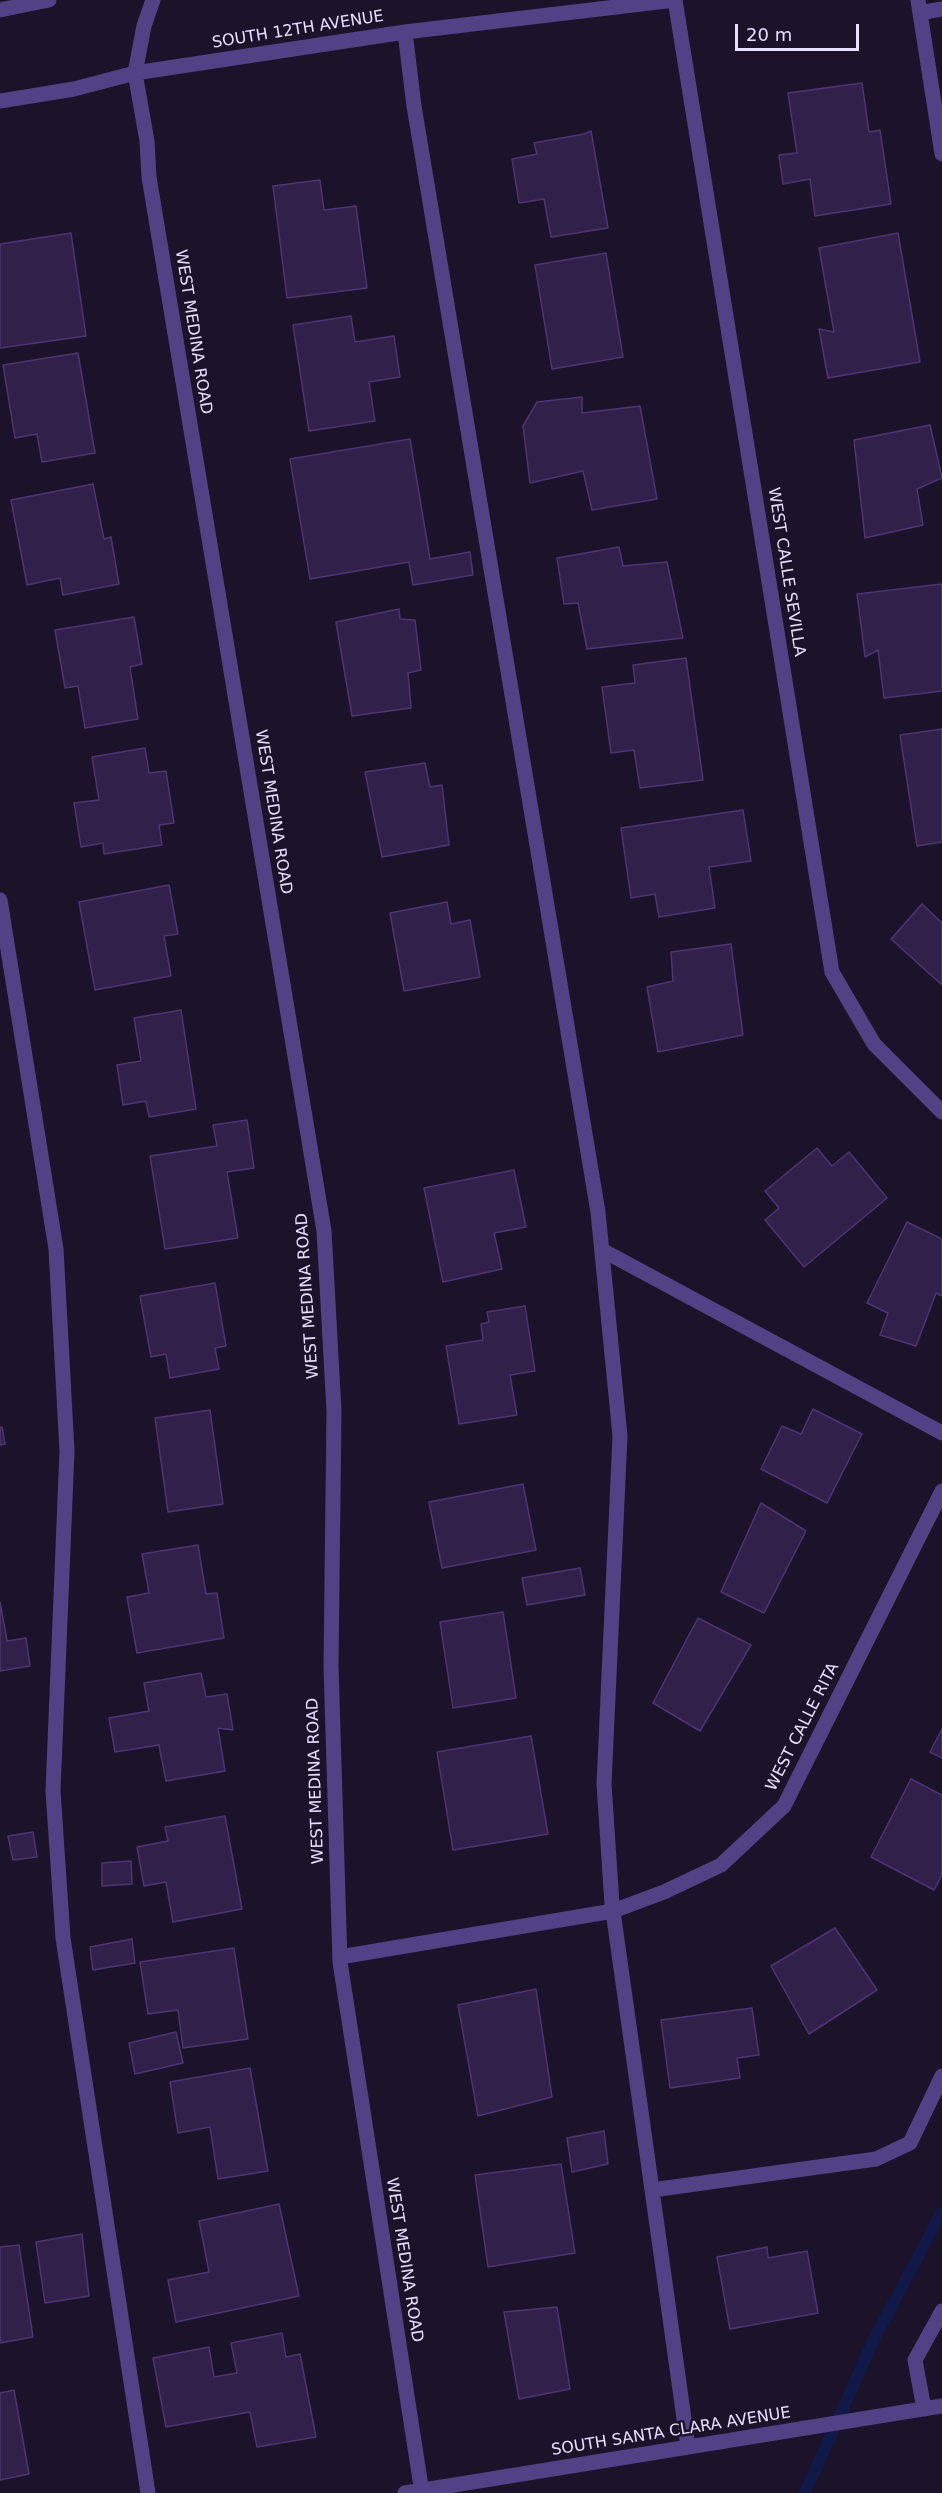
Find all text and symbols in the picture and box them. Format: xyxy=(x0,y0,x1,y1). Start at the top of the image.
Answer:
street label: SOUTH 12TH AVENUE xyxy=(211,7,385,53)
scale bar xyxy=(738,12,862,50)
text: 20 m xyxy=(746,24,792,45)
street label: WEST MEDINA ROAD xyxy=(170,248,216,416)
street label: WEST CALLE SEVILLA xyxy=(763,486,809,658)
street label: WEST MEDINA ROAD xyxy=(250,728,296,896)
street label: WEST MEDINA ROAD xyxy=(293,1212,323,1380)
street label: WEST CALLE RITA xyxy=(762,1660,844,1794)
street label: WEST MEDINA ROAD xyxy=(303,1697,329,1865)
street label: WEST MEDINA ROAD xyxy=(381,2176,427,2344)
street label: SOUTH SANTA CLARA AVENUE xyxy=(550,2404,792,2460)

